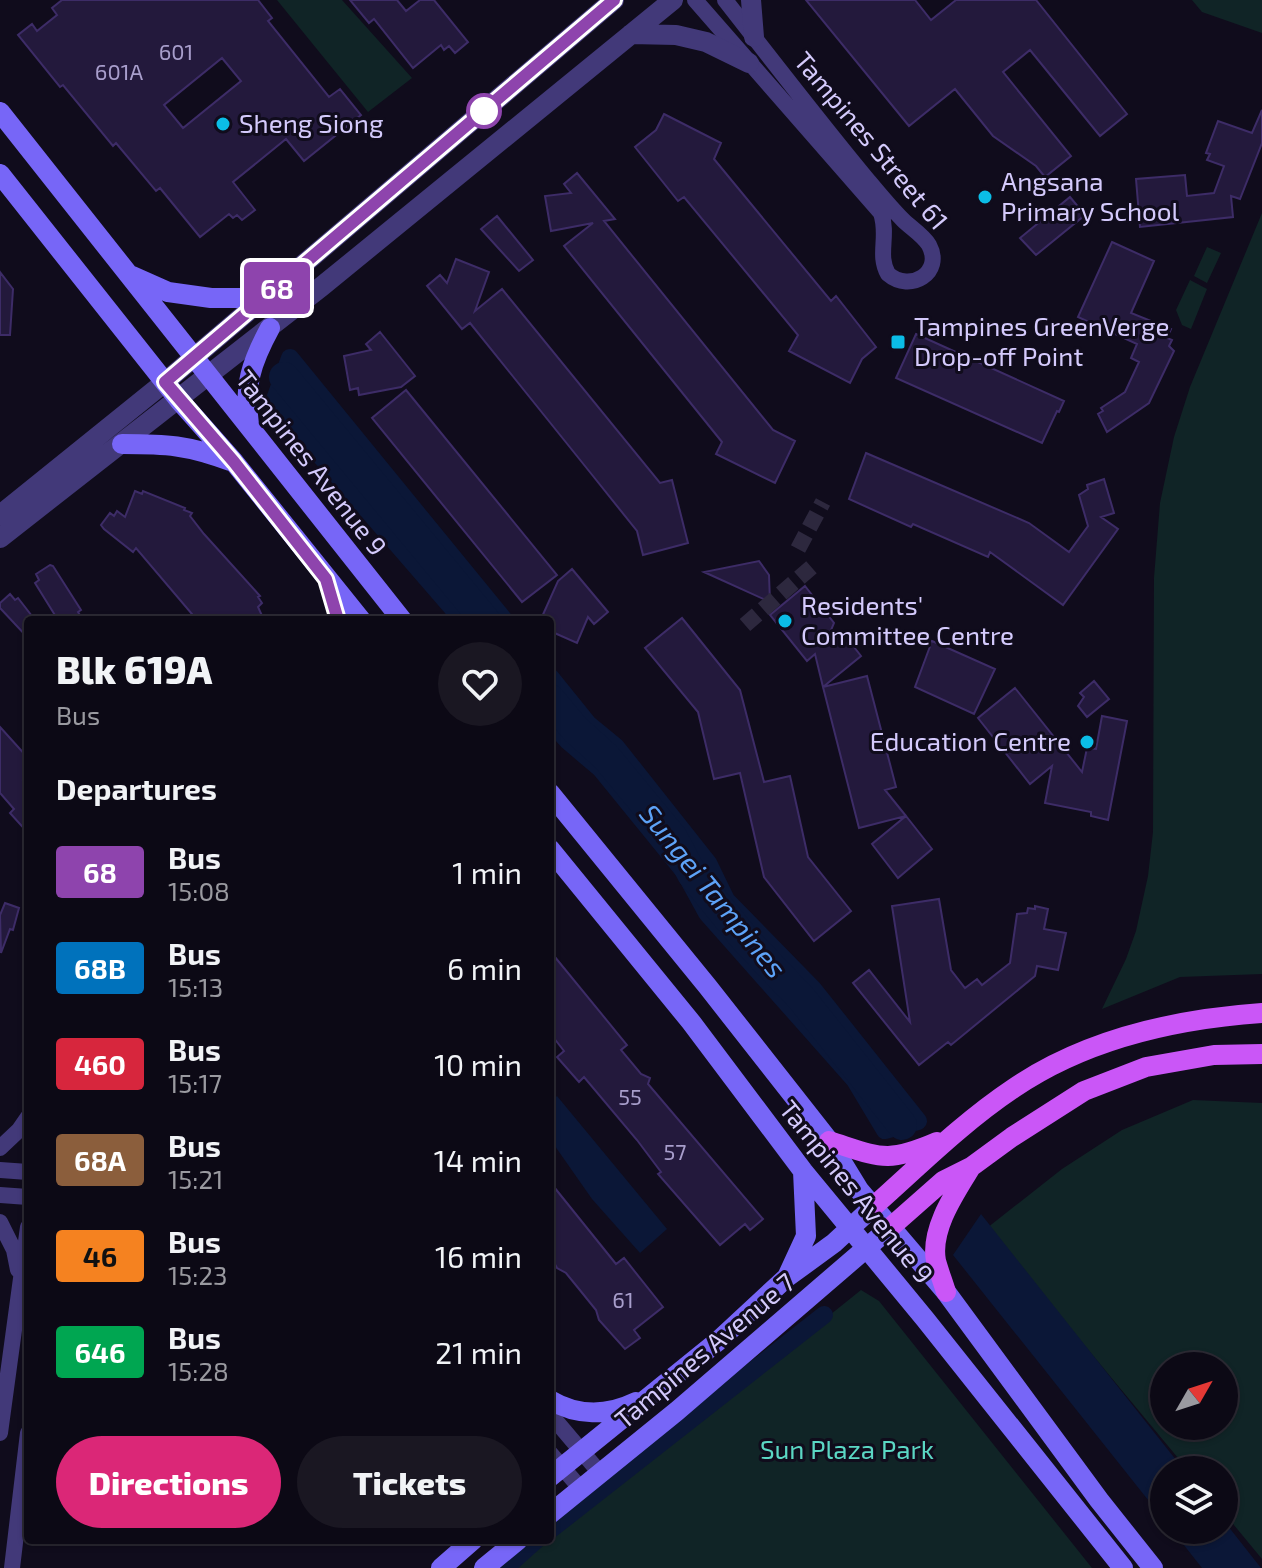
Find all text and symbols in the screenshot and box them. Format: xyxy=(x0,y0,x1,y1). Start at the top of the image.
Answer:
house number: 601 xyxy=(159,38,193,64)
street label: Tampines Street 61 xyxy=(789,45,956,235)
house number: 601A xyxy=(95,58,143,84)
unlabelled marker xyxy=(467,94,501,128)
place label: Sheng Siong xyxy=(239,107,383,138)
marker: Sheng Siong xyxy=(214,115,232,133)
place label: Angsana Primary School xyxy=(1001,165,1180,226)
marker: Angsana Primary School xyxy=(976,188,994,206)
line badge: 68 xyxy=(241,262,313,314)
text: 68 xyxy=(260,271,294,305)
place label: Tampines GreenVerge Drop-off Point xyxy=(914,310,1169,371)
marker: Tampines GreenVerge Drop-off Point xyxy=(889,333,907,351)
street label: Tampines Avenue 9 xyxy=(230,363,394,561)
place label: Residents' Committee Centre xyxy=(801,589,1014,650)
marker: Residents' Committee Centre xyxy=(776,612,794,630)
button: heart xyxy=(438,642,522,726)
text: Blk 619A xyxy=(56,646,212,692)
text: Bus xyxy=(56,699,100,730)
place label: Education Centre xyxy=(870,725,1071,756)
marker: Education Centre xyxy=(1078,733,1096,751)
text: Departures xyxy=(56,770,217,806)
water label: Sungei Tampines xyxy=(633,797,794,984)
text: Bus xyxy=(168,839,221,875)
text: 1 min xyxy=(452,854,522,890)
text: 68 xyxy=(83,855,117,889)
text: 15:08 xyxy=(168,875,230,906)
text: Bus xyxy=(168,935,221,971)
text: 6 min xyxy=(447,950,522,986)
text: 68B xyxy=(74,951,126,985)
text: 15:13 xyxy=(168,971,223,1002)
text: Bus xyxy=(168,1031,221,1067)
text: 10 min xyxy=(434,1046,522,1082)
text: 460 xyxy=(74,1047,126,1081)
text: 15:17 xyxy=(168,1067,222,1098)
house number: 55 xyxy=(618,1083,642,1109)
street label: Tampines Avenue 9 xyxy=(774,1093,940,1289)
text: Bus xyxy=(168,1127,221,1163)
house number: 57 xyxy=(663,1138,687,1164)
text: 14 min xyxy=(434,1142,522,1178)
text: 68A xyxy=(74,1143,126,1177)
text: 15:21 xyxy=(168,1163,223,1194)
text: Bus xyxy=(168,1223,221,1259)
text: 16 min xyxy=(435,1238,522,1274)
text: 46 xyxy=(83,1239,117,1273)
text: 15:23 xyxy=(168,1259,228,1290)
street label: Tampines Avenue 7 xyxy=(608,1266,800,1434)
house number: 61 xyxy=(612,1286,634,1312)
text: Bus xyxy=(168,1319,221,1355)
text: 21 min xyxy=(435,1334,522,1370)
text: 646 xyxy=(75,1335,125,1369)
north arrow xyxy=(1150,1352,1238,1440)
map controls xyxy=(1150,1352,1238,1544)
text: 15:28 xyxy=(168,1355,229,1386)
park label: Sun Plaza Park xyxy=(760,1433,934,1464)
button: Directions xyxy=(56,1436,281,1528)
button: Tickets xyxy=(297,1436,522,1528)
button: layers xyxy=(1150,1456,1238,1544)

